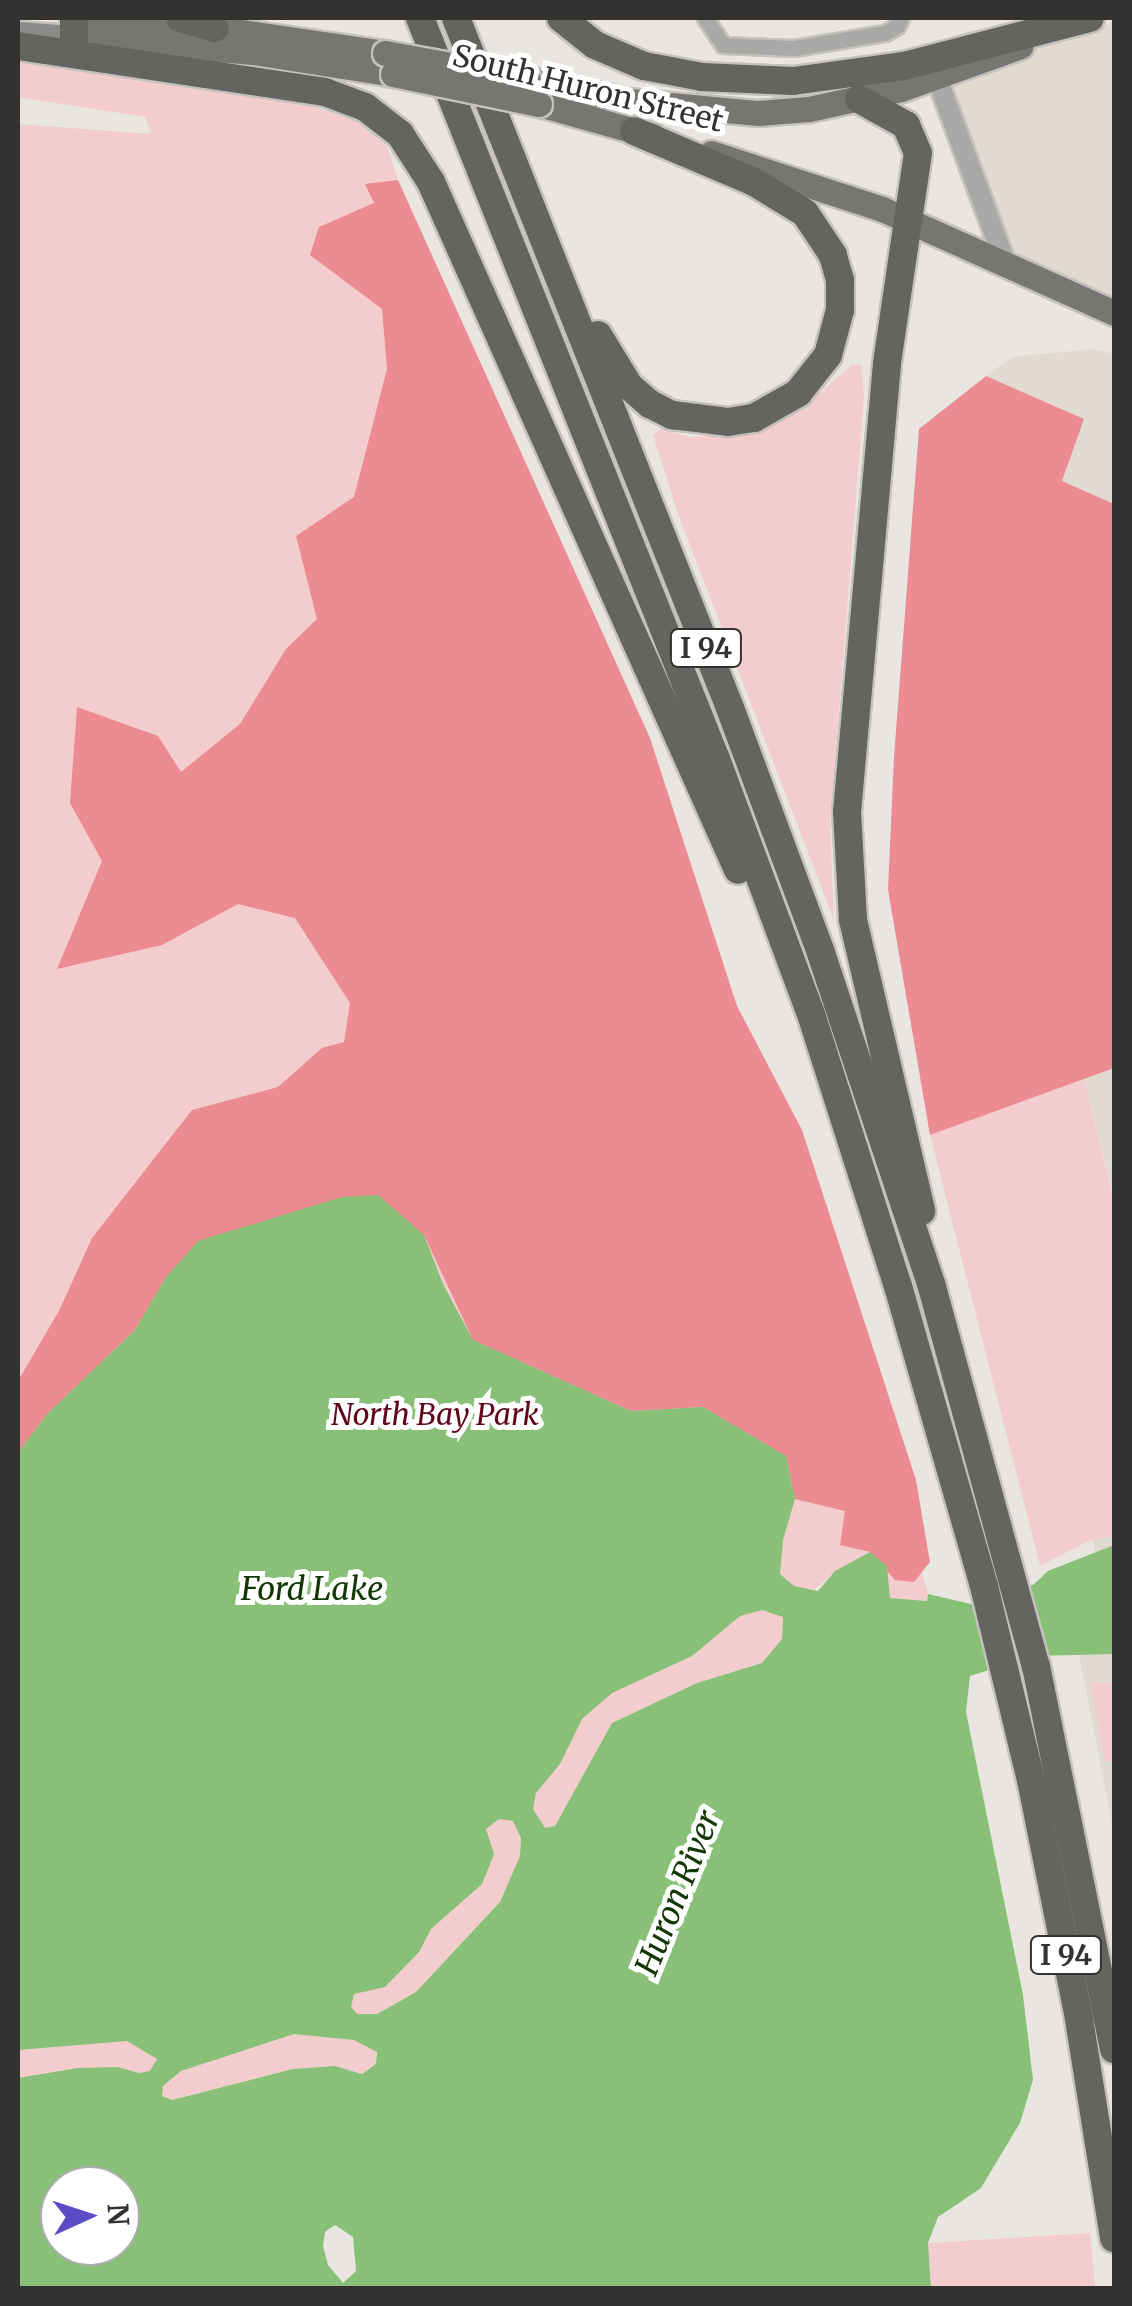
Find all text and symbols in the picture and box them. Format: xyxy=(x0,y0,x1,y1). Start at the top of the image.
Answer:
street label: South Huron Street xyxy=(449,37,727,139)
road number: I 94 xyxy=(668,625,744,671)
park label: North Bay Park xyxy=(331,1396,539,1432)
water label: Ford Lake xyxy=(241,1570,383,1608)
water label: Huron River xyxy=(628,1805,728,1981)
road number: I 94 xyxy=(1028,1932,1104,1978)
north arrow xyxy=(40,2166,140,2266)
text: N xyxy=(99,2203,137,2227)

